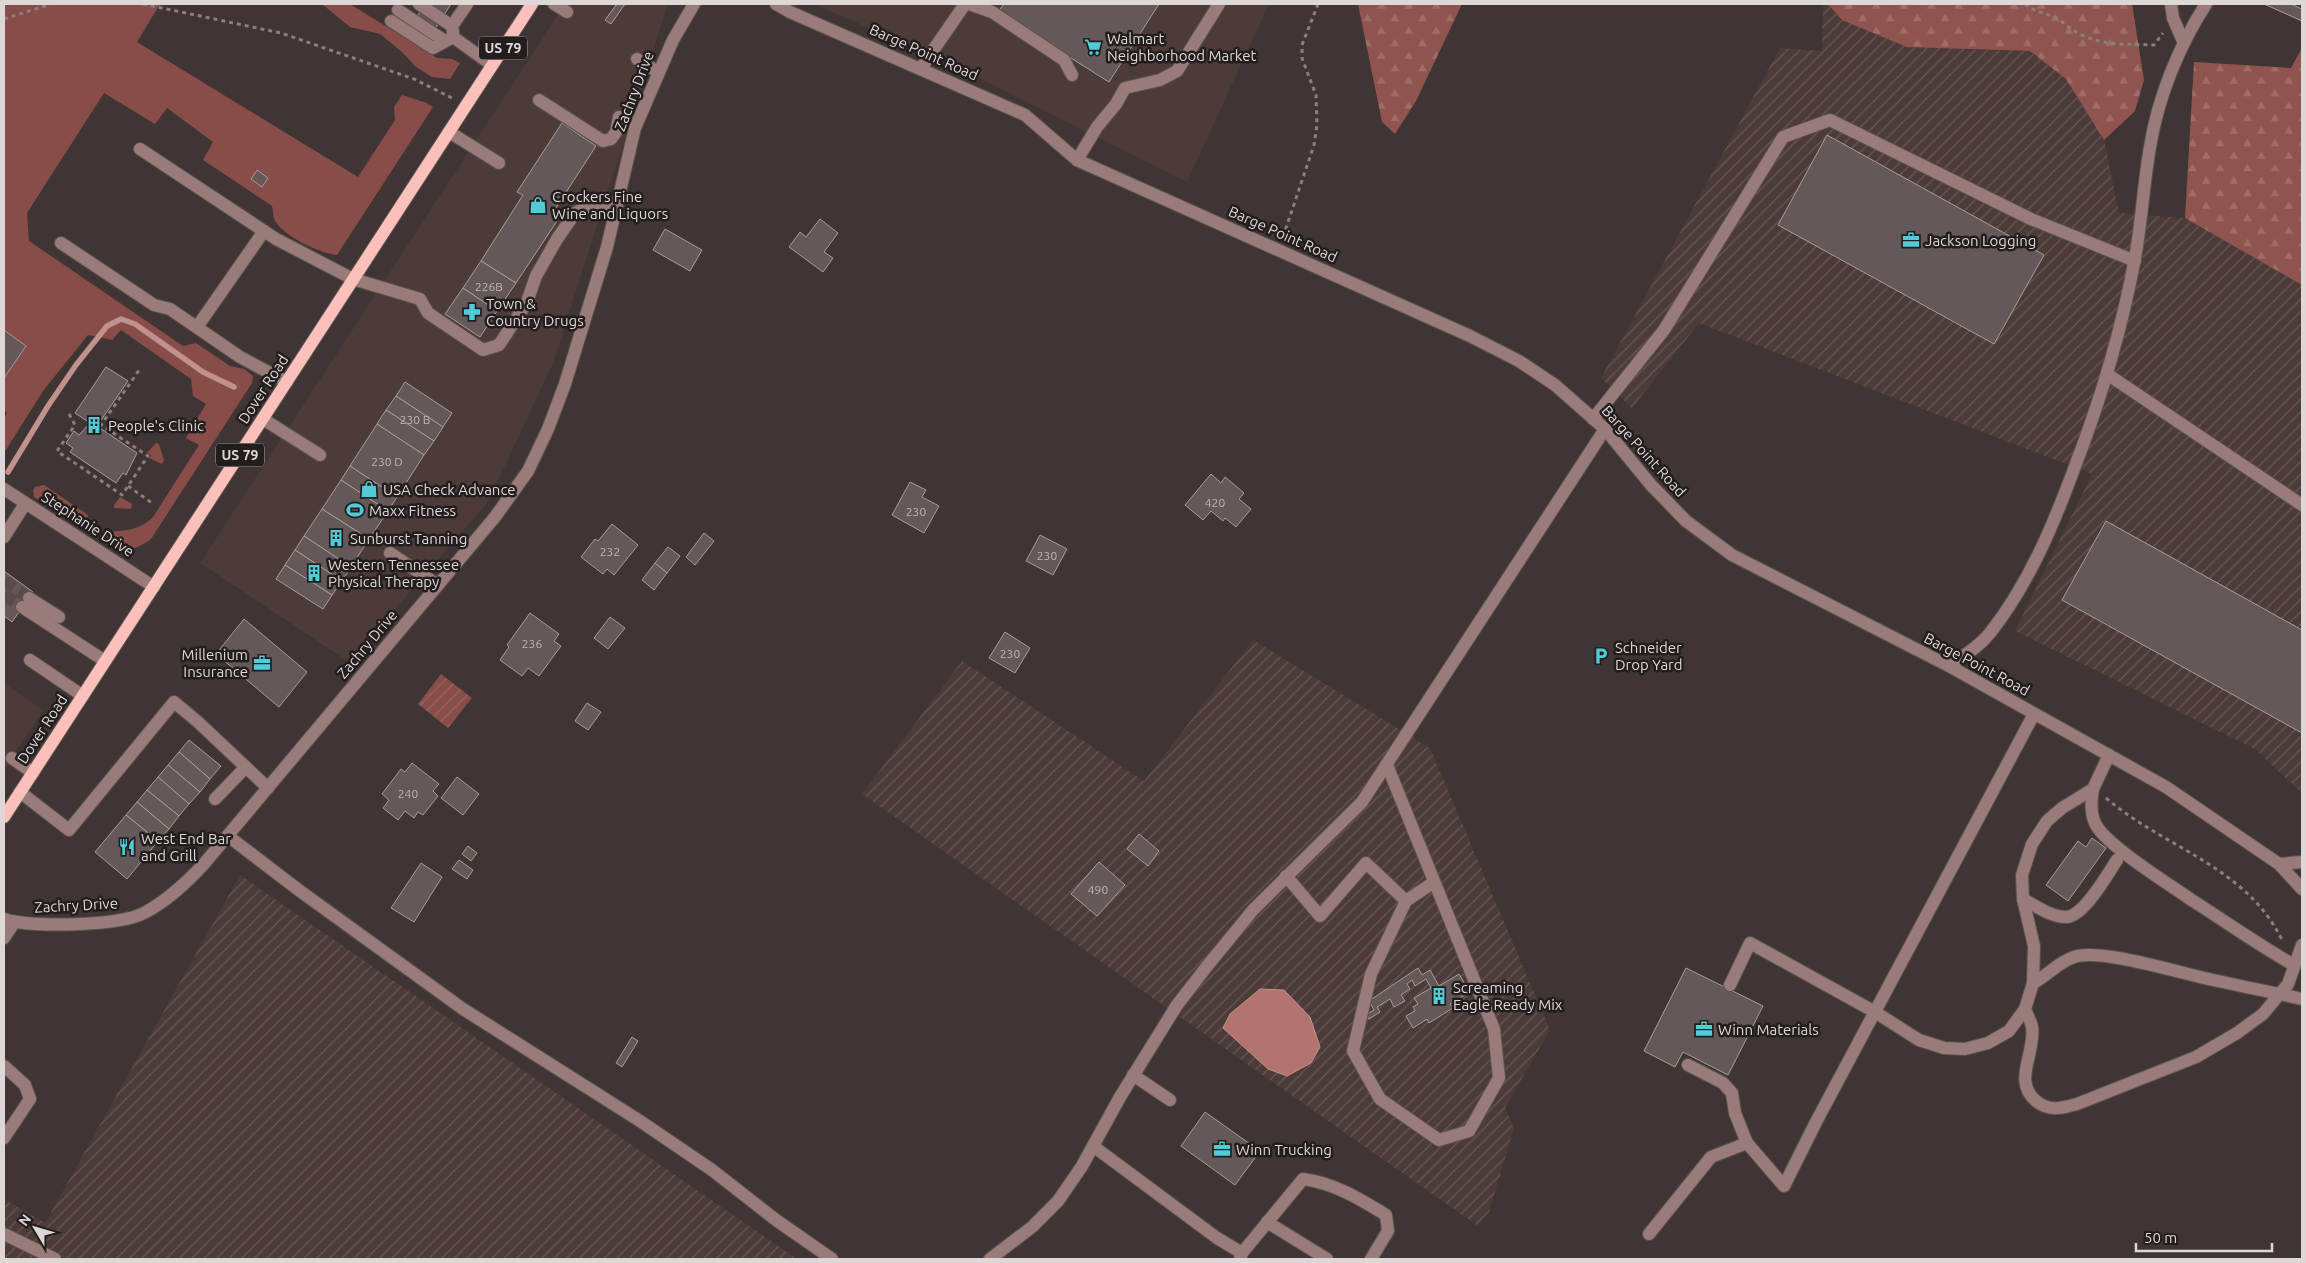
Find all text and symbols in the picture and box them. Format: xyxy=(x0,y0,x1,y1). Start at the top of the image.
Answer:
street label: Barge Point Road xyxy=(867,20,981,84)
place label: Walmart Neighborhood Market xyxy=(1107,30,1256,64)
road number: US 79 xyxy=(479,36,527,59)
supermarket icon: Walmart Neighborhood Market xyxy=(1083,37,1103,57)
street label: Zachry Drive xyxy=(611,49,657,133)
place label: Crockers Fine Wine and Liquors xyxy=(552,188,668,222)
shop icon: Crockers Fine Wine and Liquors xyxy=(528,195,548,215)
street label: Barge Point Road xyxy=(1226,202,1340,266)
office icon: Jackson Logging xyxy=(1901,230,1921,250)
place label: Jackson Logging xyxy=(1925,232,2036,249)
house number: 226B xyxy=(475,280,503,293)
place label: Town & Country Drugs xyxy=(486,295,584,329)
pharmacy icon: Town & Country Drugs xyxy=(462,302,482,322)
street label: Dover Road xyxy=(234,351,292,427)
street label: Barge Point Road xyxy=(1599,402,1689,500)
house number: 230 B xyxy=(400,413,430,426)
building icon: People's Clinic xyxy=(84,415,104,435)
place label: People's Clinic xyxy=(108,417,204,434)
road number: US 79 xyxy=(216,444,264,466)
house number: 230 D xyxy=(371,455,403,468)
shop icon: USA Check Advance xyxy=(359,479,379,499)
place label: USA Check Advance xyxy=(383,481,516,498)
street label: Stephanie Drive xyxy=(39,488,137,560)
house number: 420 xyxy=(1205,496,1225,509)
sports icon: Maxx Fitness xyxy=(345,500,365,520)
place label: Maxx Fitness xyxy=(369,502,456,519)
house number: 230 xyxy=(906,505,926,518)
building icon: Sunburst Tanning xyxy=(326,528,346,548)
place label: Sunburst Tanning xyxy=(350,530,467,547)
house number: 232 xyxy=(600,545,620,558)
house number: 230 xyxy=(1037,549,1057,562)
place label: Western Tennessee Physical Therapy xyxy=(328,556,459,590)
building icon: Western Tennessee Physical Therapy xyxy=(304,563,324,583)
street label: Zachry Drive xyxy=(334,606,400,682)
street label: Barge Point Road xyxy=(1921,629,2033,699)
house number: 236 xyxy=(522,637,542,650)
place label: Schneider Drop Yard xyxy=(1615,639,1683,673)
place label: Millenium Insurance xyxy=(181,646,248,680)
parking icon: Schneider Drop Yard xyxy=(1591,646,1611,666)
house number: 230 xyxy=(1000,647,1020,660)
office icon: Millenium Insurance xyxy=(252,653,272,673)
street label: Dover Road xyxy=(13,691,71,767)
house number: 240 xyxy=(398,787,418,800)
place label: West End Bar and Grill xyxy=(141,830,231,864)
restaurant icon: West End Bar and Grill xyxy=(117,837,137,857)
house number: 490 xyxy=(1088,883,1108,896)
street label: Zachry Drive xyxy=(34,894,118,916)
place label: Screaming Eagle Ready Mix xyxy=(1453,979,1563,1013)
building icon: Screaming Eagle Ready Mix xyxy=(1429,986,1449,1006)
office icon: Winn Materials xyxy=(1694,1019,1714,1039)
place label: Winn Materials xyxy=(1718,1021,1819,1038)
office icon: Winn Trucking xyxy=(1212,1139,1232,1159)
place label: Winn Trucking xyxy=(1236,1141,1332,1158)
north arrow xyxy=(10,1203,60,1253)
text: N xyxy=(15,1211,34,1229)
scale bar xyxy=(2136,1220,2272,1252)
text: 50 m xyxy=(2144,1229,2177,1246)

